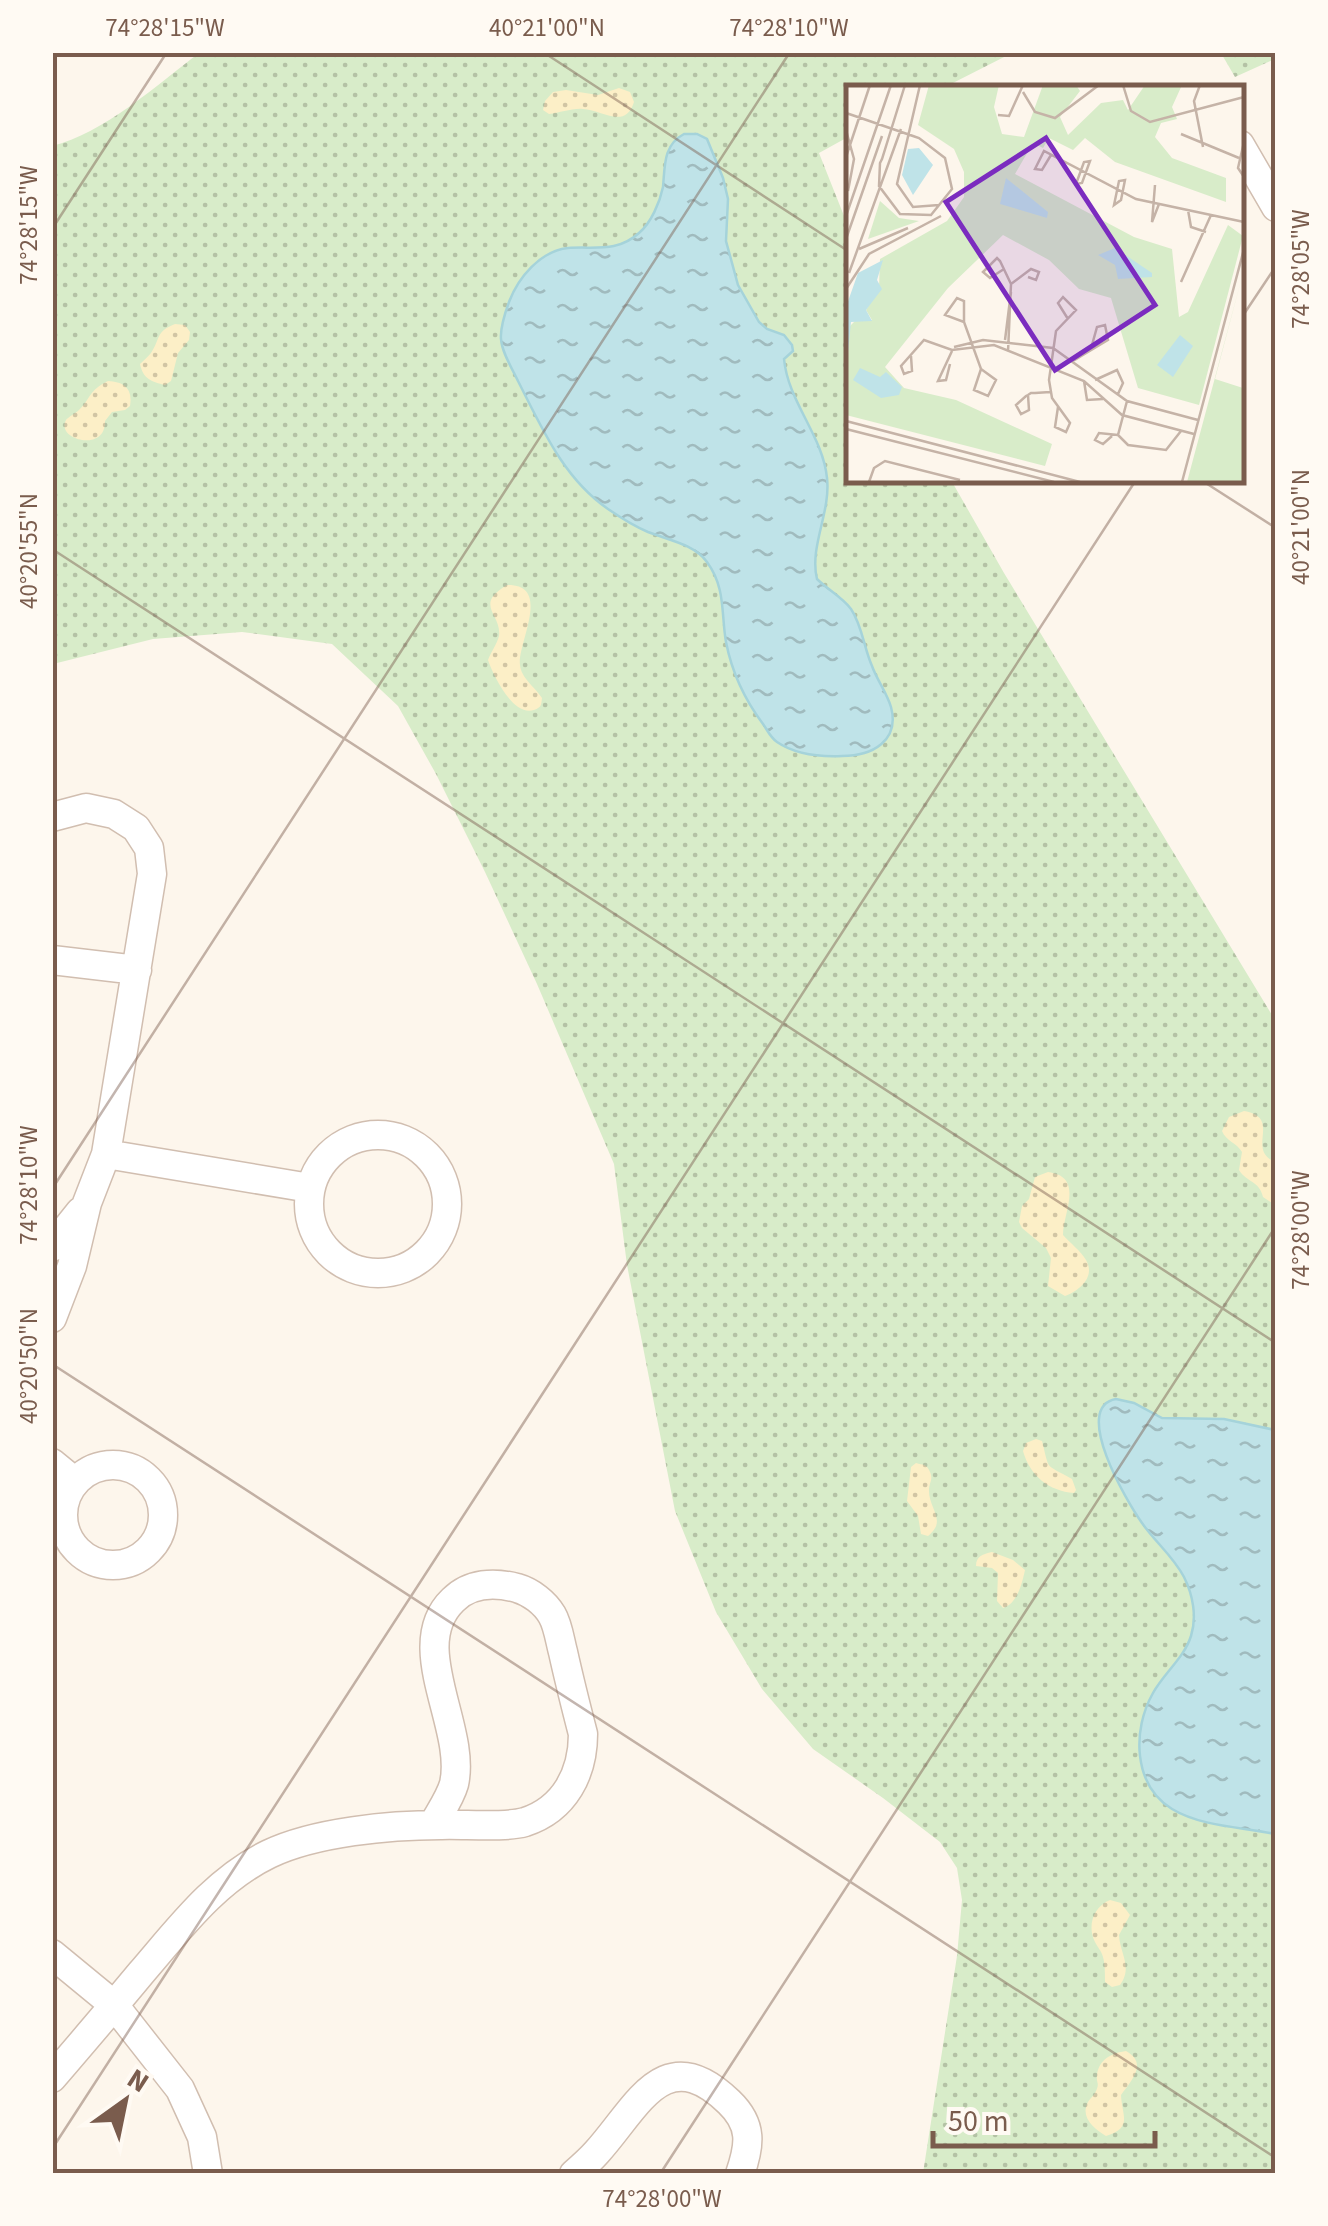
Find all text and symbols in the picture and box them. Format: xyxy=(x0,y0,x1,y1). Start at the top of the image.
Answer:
text: 74°28'15"W xyxy=(105,10,225,46)
text: 40°21'00"N xyxy=(489,10,605,46)
text: 74°28'10"W xyxy=(729,10,849,46)
inset map xyxy=(846,85,1243,482)
text: 74°28'15"W xyxy=(11,165,47,285)
text: 74°28'05"W xyxy=(1283,209,1319,329)
text: 40°21'00"N xyxy=(1283,469,1319,585)
text: 40°20'55"N xyxy=(11,493,47,609)
text: 74°28'10"W xyxy=(11,1125,47,1245)
text: 74°28'00"W xyxy=(1283,1170,1319,1290)
text: 40°20'50"N xyxy=(11,1308,47,1424)
north arrow xyxy=(75,2051,175,2151)
text: N xyxy=(119,2059,157,2103)
scale bar xyxy=(933,2086,1156,2148)
text: 50 m xyxy=(948,2100,1009,2143)
text: 74°28'00"W xyxy=(602,2181,722,2217)

